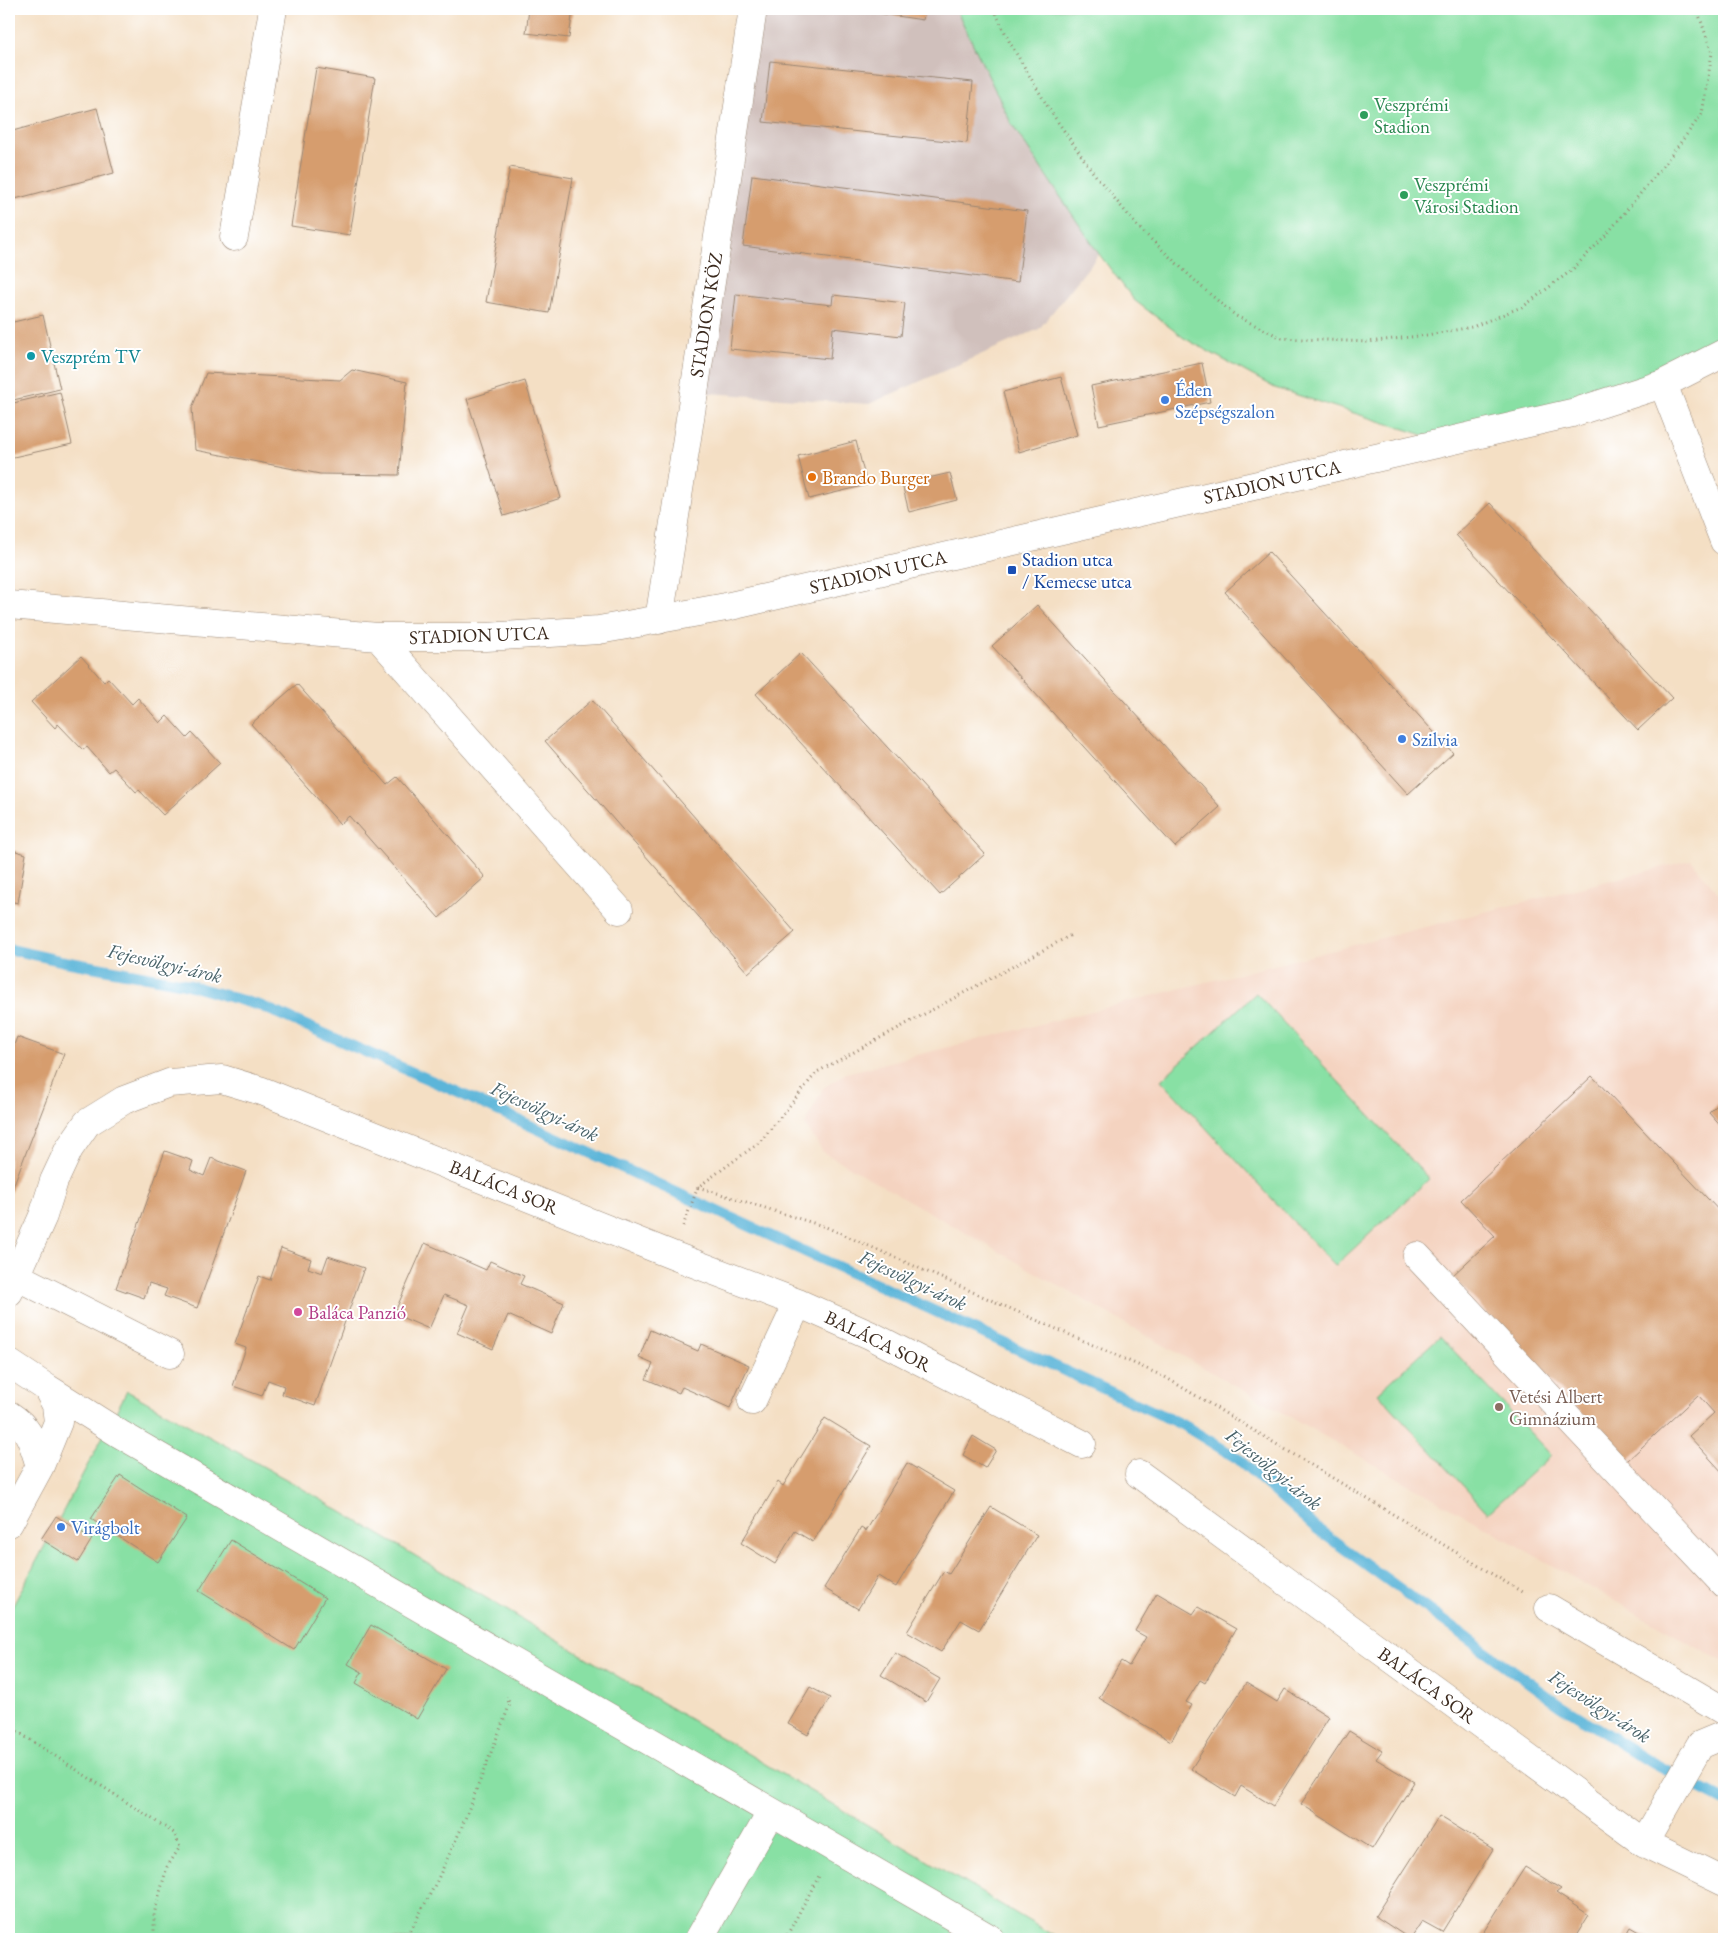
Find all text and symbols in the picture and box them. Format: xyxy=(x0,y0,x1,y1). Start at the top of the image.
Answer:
place label: Veszprémi Stadion xyxy=(1374,92,1449,139)
marker: Veszprémi Stadion xyxy=(1358,109,1370,121)
place label: Veszprémi Városi Stadion xyxy=(1414,172,1519,219)
marker: Veszprémi Városi Stadion xyxy=(1398,189,1410,201)
street label: STADION KÖZ xyxy=(684,250,728,379)
place label: Veszprém TV xyxy=(41,344,141,369)
marker: Veszprém TV xyxy=(25,350,37,362)
place label: Éden Szépségszalon xyxy=(1175,377,1275,424)
marker: Éden Szépségszalon xyxy=(1159,394,1171,406)
street label: STADION UTCA xyxy=(1201,454,1344,510)
place label: Brando Burger xyxy=(822,465,930,490)
marker: Brando Burger xyxy=(806,471,818,483)
street label: STADION UTCA xyxy=(807,544,950,600)
place label: Stadion utca / Kemecse utca xyxy=(1022,547,1132,594)
marker: Stadion utca / Kemecse utca xyxy=(1006,564,1018,576)
street label: STADION UTCA xyxy=(408,620,550,650)
place label: Szilvia xyxy=(1412,727,1458,752)
marker: Szilvia xyxy=(1396,733,1408,745)
water label: Fejesvölgyi-árok xyxy=(104,937,225,989)
water label: Fejesvölgyi-árok xyxy=(486,1074,603,1147)
street label: BALÁCA SOR xyxy=(446,1154,563,1220)
water label: Fejesvölgyi-árok xyxy=(854,1243,971,1316)
place label: Baláca Panzió xyxy=(308,1300,406,1325)
street label: BALÁCA SOR xyxy=(821,1304,936,1378)
marker: Baláca Panzió xyxy=(292,1306,304,1318)
place label: Vetési Albert Gimnázium xyxy=(1509,1384,1602,1431)
marker: Vetési Albert Gimnázium xyxy=(1493,1401,1505,1413)
water label: Fejesvölgyi-árok xyxy=(1220,1422,1327,1516)
place label: Virágbolt xyxy=(71,1515,140,1540)
marker: Virágbolt xyxy=(55,1521,67,1533)
street label: BALÁCA SOR xyxy=(1373,1641,1481,1729)
water label: Fejesvölgyi-árok xyxy=(1543,1663,1656,1749)

